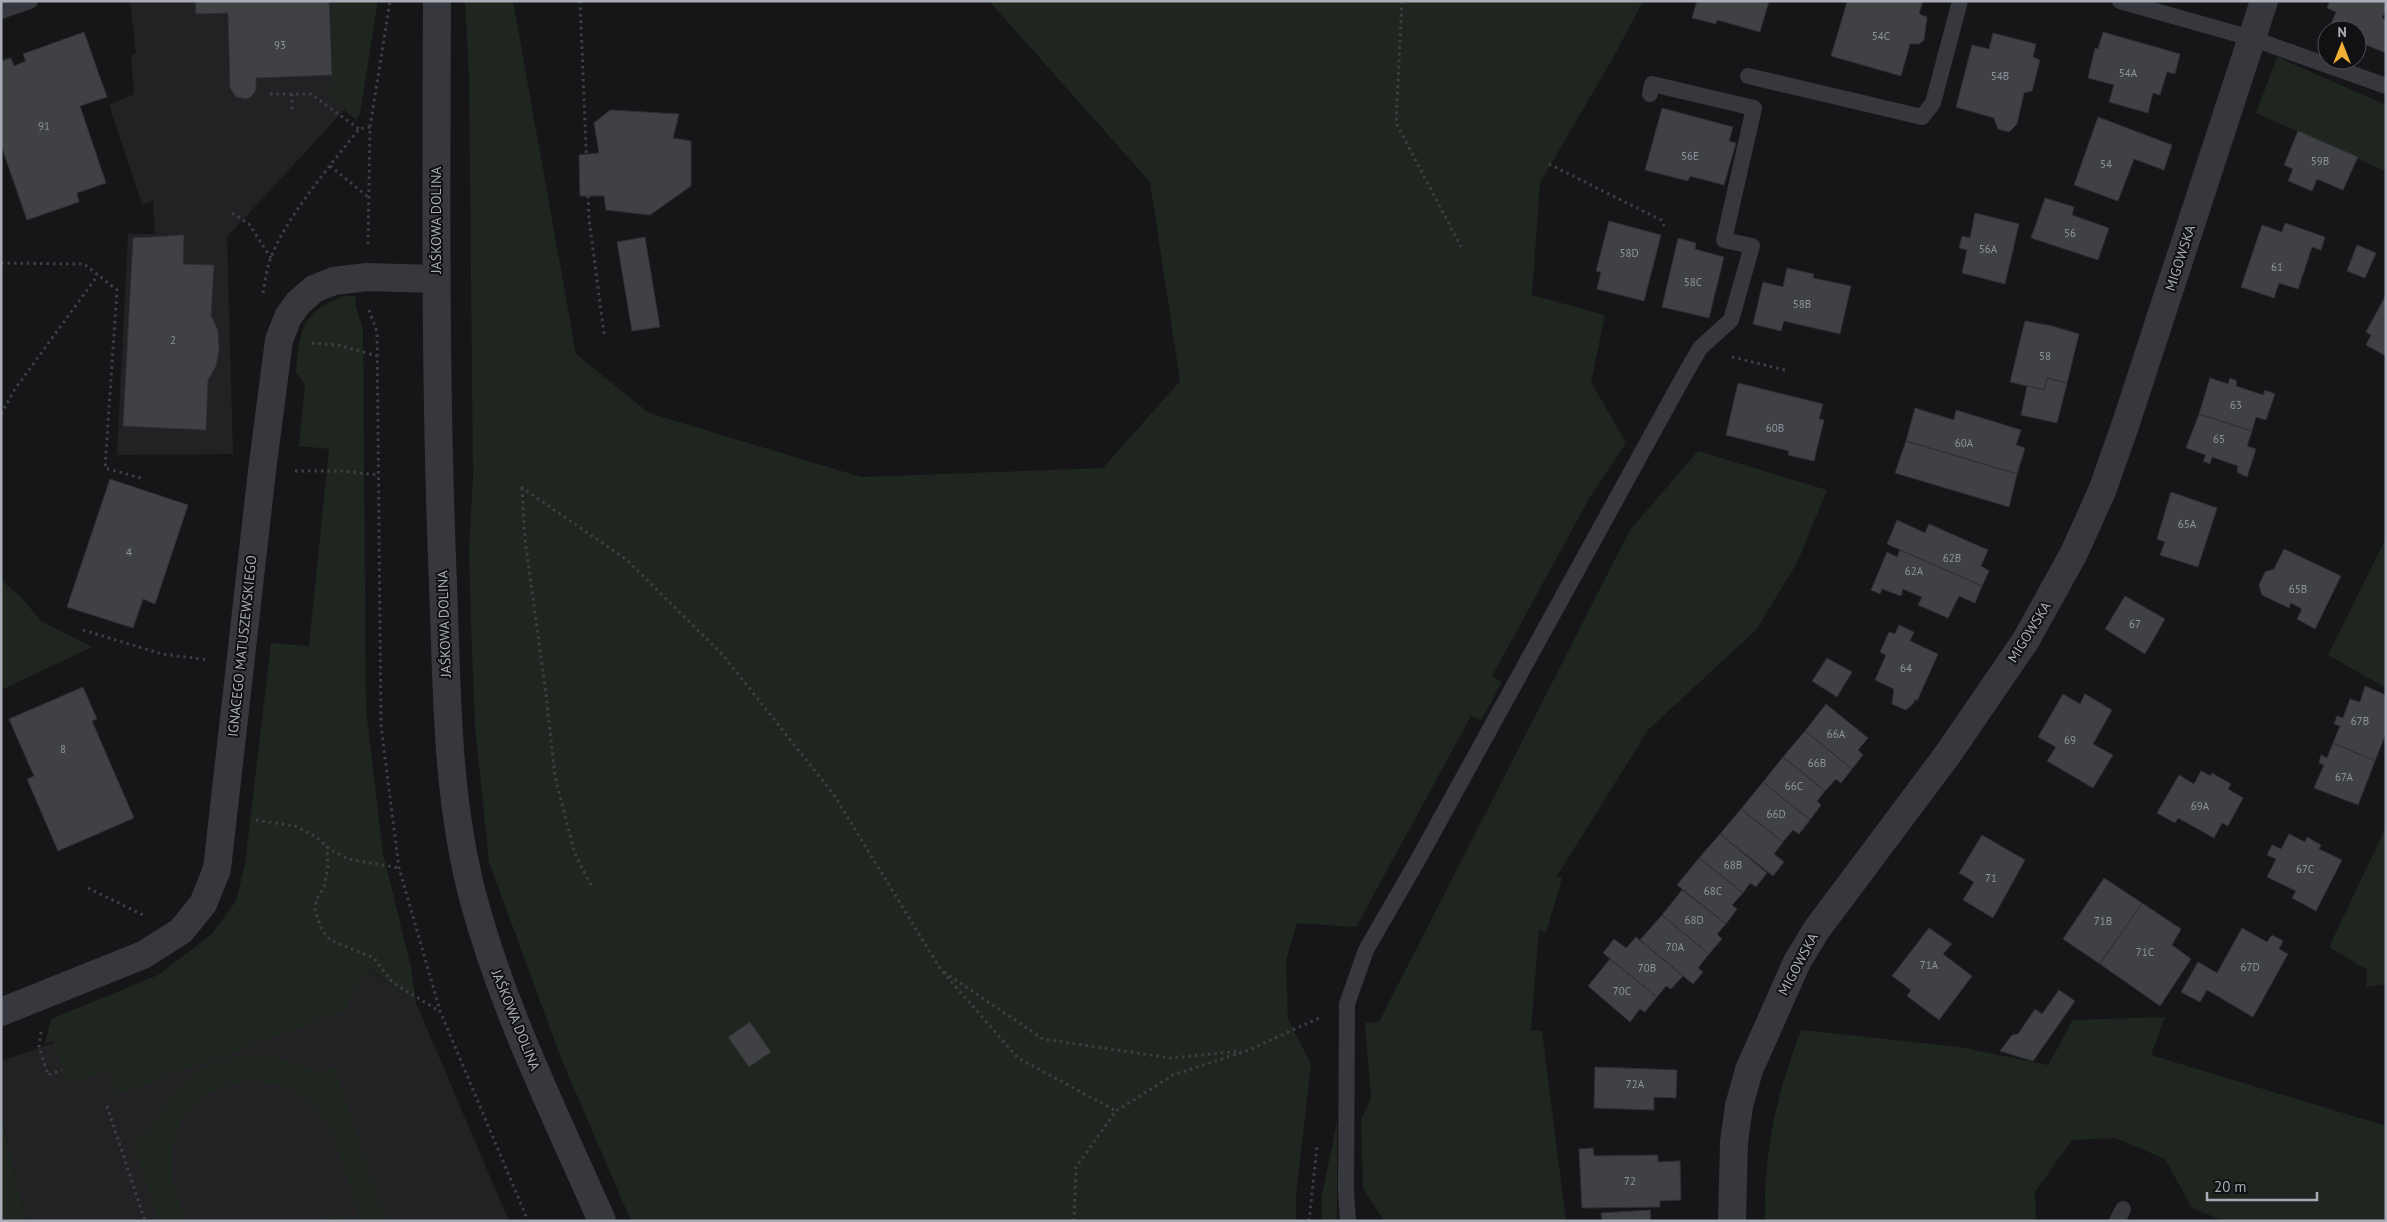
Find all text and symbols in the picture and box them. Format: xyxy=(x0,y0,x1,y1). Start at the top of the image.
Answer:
north arrow xyxy=(2317,20,2367,70)
text: N xyxy=(2337,23,2347,41)
house number: 54C xyxy=(1872,29,1890,43)
house number: 93 xyxy=(274,38,286,52)
house number: 54A xyxy=(2119,66,2138,80)
house number: 54B xyxy=(1991,69,2009,83)
house number: 91 xyxy=(38,119,50,133)
house number: 56E xyxy=(1681,149,1699,163)
house number: 59B xyxy=(2311,154,2329,168)
house number: 54 xyxy=(2100,157,2112,171)
street label: JAŚKOWA DOLINA xyxy=(427,166,445,275)
street label: MIGOWSKA xyxy=(2161,222,2199,293)
house number: 56 xyxy=(2064,226,2076,240)
house number: 56A xyxy=(1979,242,1998,256)
house number: 58D xyxy=(1619,246,1639,260)
house number: 61 xyxy=(2271,260,2283,274)
house number: 58C xyxy=(1684,275,1702,289)
house number: 58B xyxy=(1793,297,1811,311)
house number: 2 xyxy=(170,333,176,347)
house number: 58 xyxy=(2039,349,2051,363)
house number: 63 xyxy=(2230,398,2242,412)
house number: 60B xyxy=(1766,421,1784,435)
house number: 65 xyxy=(2213,432,2225,446)
house number: 60A xyxy=(1955,436,1974,450)
house number: 65A xyxy=(2178,517,2197,531)
house number: 4 xyxy=(126,545,132,559)
house number: 62B xyxy=(1943,551,1961,565)
street label: IGNACEGO MATUSZEWSKIEGO xyxy=(224,554,260,738)
house number: 62A xyxy=(1905,564,1924,578)
street label: JAŚKOWA DOLINA xyxy=(433,569,455,679)
house number: 65B xyxy=(2289,582,2307,596)
street label: MIGOWSKA xyxy=(2003,598,2055,666)
house number: 67 xyxy=(2129,617,2141,631)
house number: 64 xyxy=(1900,661,1912,675)
house number: 67B xyxy=(2351,714,2369,728)
house number: 66A xyxy=(1827,727,1846,741)
house number: 69 xyxy=(2064,733,2076,747)
house number: 8 xyxy=(60,742,66,756)
house number: 66B xyxy=(1808,756,1826,770)
house number: 67A xyxy=(2335,770,2353,784)
house number: 66C xyxy=(1785,779,1803,793)
house number: 69A xyxy=(2191,799,2210,813)
house number: 66D xyxy=(1766,807,1786,821)
house number: 68B xyxy=(1724,858,1742,872)
house number: 67C xyxy=(2296,862,2314,876)
house number: 71 xyxy=(1985,871,1997,885)
house number: 68C xyxy=(1704,884,1722,898)
house number: 68D xyxy=(1684,913,1704,927)
house number: 71B xyxy=(2094,914,2112,928)
street label: MIGOWSKA xyxy=(1774,929,1822,998)
house number: 70A xyxy=(1666,940,1685,954)
house number: 71C xyxy=(2136,945,2154,959)
house number: 71A xyxy=(1920,958,1939,972)
house number: 67D xyxy=(2240,960,2260,974)
house number: 70B xyxy=(1638,961,1656,975)
street label: JAŚKOWA DOLINA xyxy=(487,966,545,1074)
house number: 70C xyxy=(1613,984,1631,998)
house number: 72A xyxy=(1626,1077,1645,1091)
scale bar xyxy=(2207,1170,2317,1202)
house number: 72 xyxy=(1624,1174,1636,1188)
text: 20 m xyxy=(2214,1177,2247,1196)

